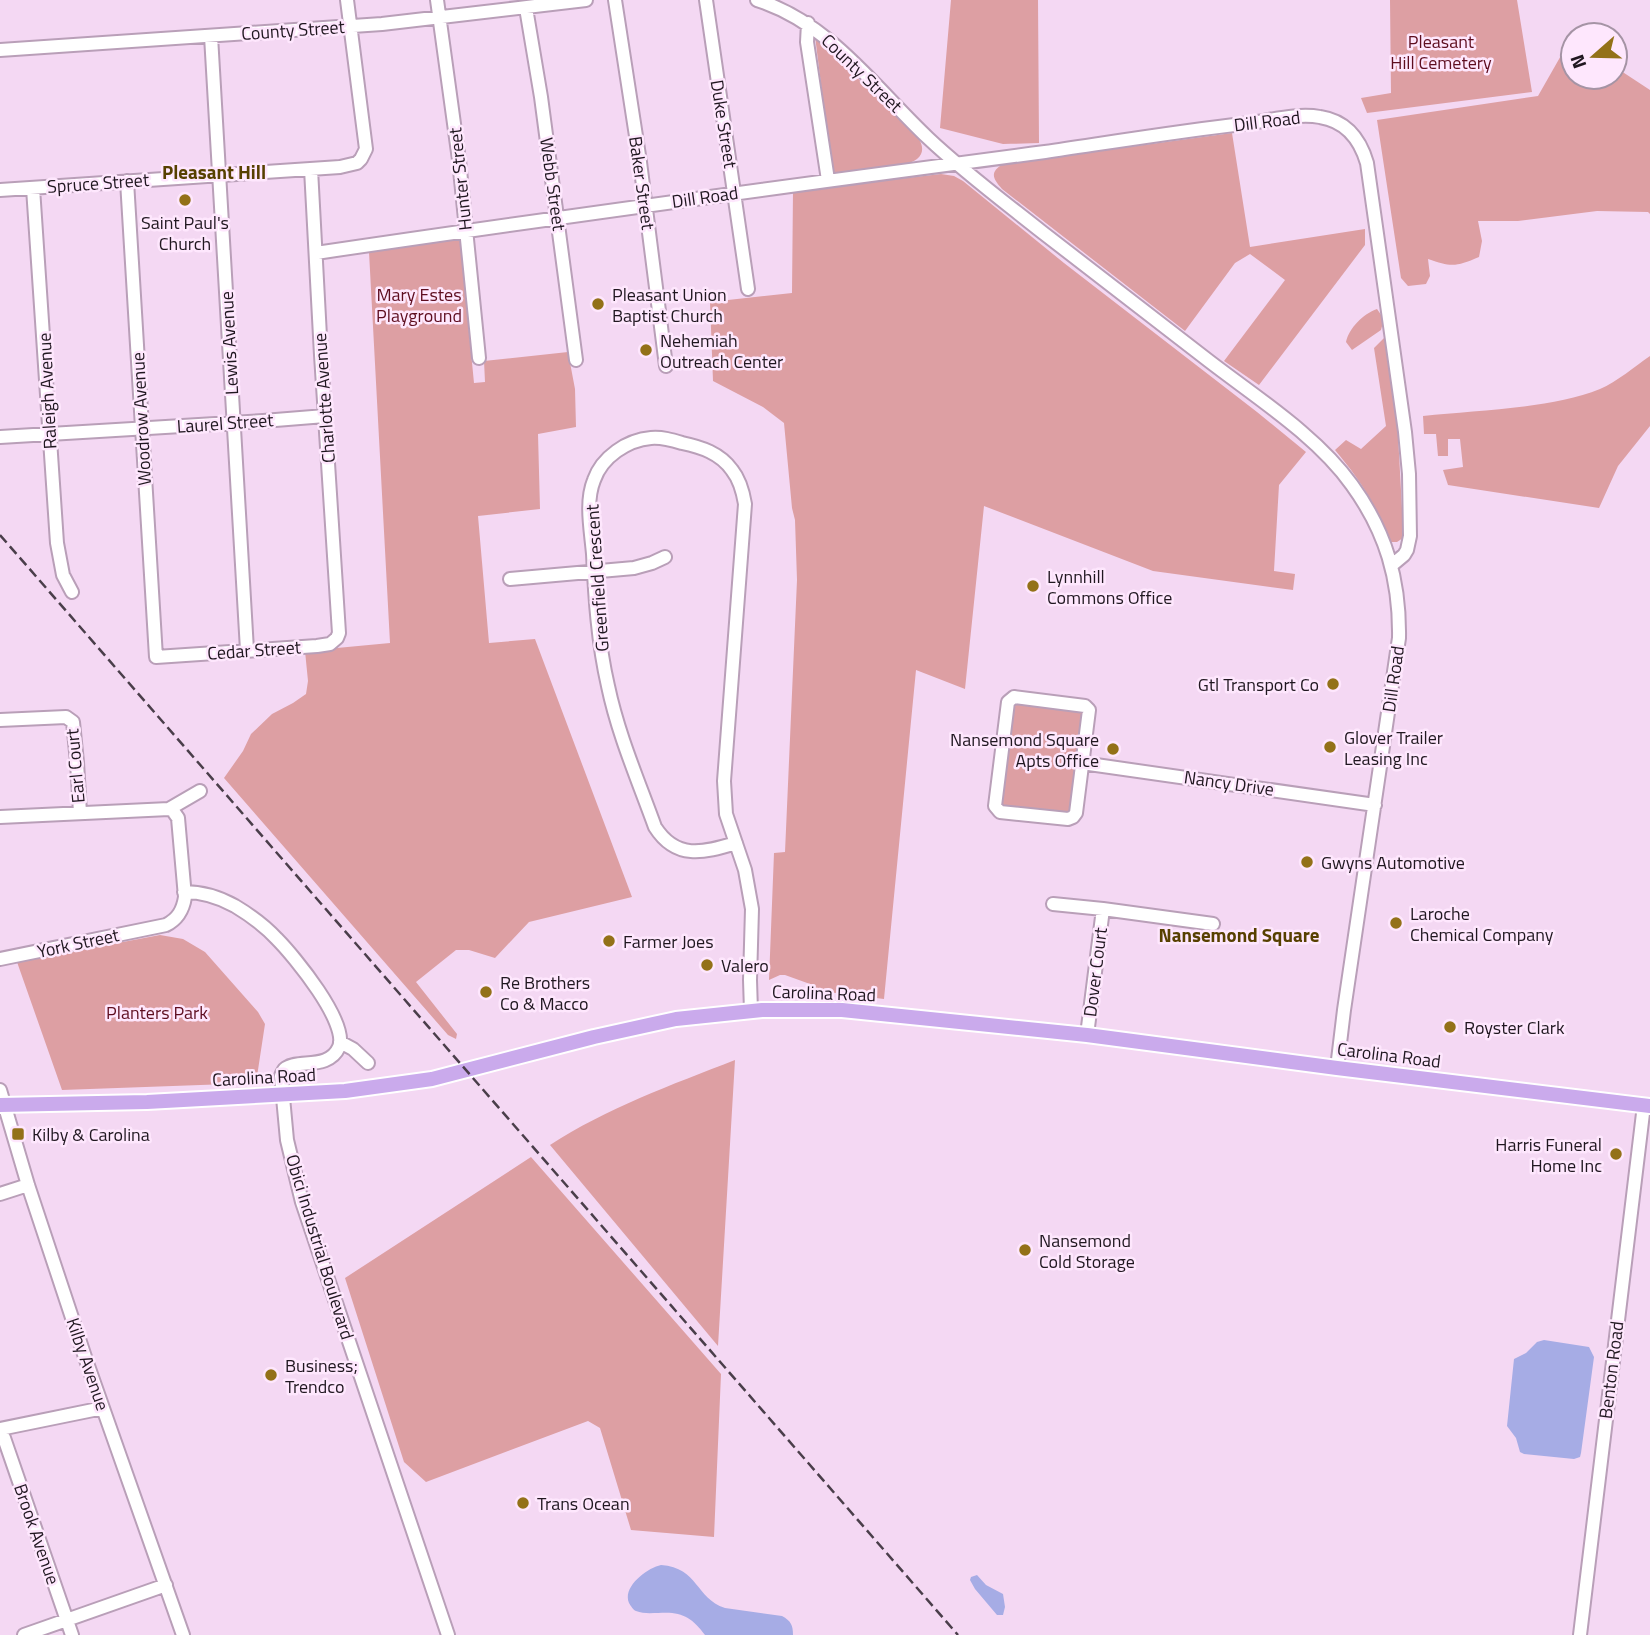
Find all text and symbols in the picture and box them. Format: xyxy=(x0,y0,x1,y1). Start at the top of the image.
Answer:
street label: County Street xyxy=(240,13,346,47)
north arrow xyxy=(1559,21,1629,91)
street label: County Street xyxy=(815,27,909,119)
park label: Pleasant Hill Cemetery xyxy=(1390,28,1492,76)
text: N xyxy=(1562,51,1593,73)
street label: Duke Street xyxy=(704,78,744,171)
street label: Dill Road xyxy=(1232,104,1302,138)
street label: Hunter Street xyxy=(441,126,479,232)
street label: Baker Street xyxy=(622,134,662,232)
street label: Webb Street xyxy=(533,136,573,233)
district label: Pleasant Hill xyxy=(162,157,266,186)
street label: Spruce Street xyxy=(46,166,151,200)
street label: Dill Road xyxy=(670,179,740,215)
marker: Saint Paul's Church xyxy=(177,192,193,208)
place label: Saint Paul's Church xyxy=(141,209,229,257)
park label: Mary Estes Playground xyxy=(376,281,462,329)
place label: Pleasant Union Baptist Church xyxy=(612,281,727,329)
street label: Lewis Avenue xyxy=(213,290,245,396)
marker: Pleasant Union Baptist Church xyxy=(590,296,606,312)
place label: Nehemiah Outreach Center xyxy=(660,327,783,375)
street label: Raleigh Avenue xyxy=(30,332,64,450)
street label: Charlotte Avenue xyxy=(306,332,342,464)
marker: Nehemiah Outreach Center xyxy=(638,342,654,358)
street label: Woodrow Avenue xyxy=(124,352,158,486)
street label: Laurel Street xyxy=(176,406,275,440)
street label: Greenfield Crescent xyxy=(578,503,616,653)
place label: Lynnhill Commons Office xyxy=(1047,563,1172,611)
marker: Lynnhill Commons Office xyxy=(1025,578,1041,594)
street label: Cedar Street xyxy=(206,633,302,667)
street label: Dill Road xyxy=(1375,644,1411,714)
place label: Gtl Transport Co xyxy=(1198,671,1319,698)
marker: Gtl Transport Co xyxy=(1325,676,1341,692)
place label: Glover Trailer Leasing Inc xyxy=(1344,724,1443,772)
place label: Nansemond Square Apts Office xyxy=(950,726,1099,774)
street label: Earl Court xyxy=(58,727,92,804)
marker: Glover Trailer Leasing Inc xyxy=(1322,739,1338,755)
marker: Nansemond Square Apts Office xyxy=(1105,741,1121,757)
street label: Nancy Drive xyxy=(1182,763,1276,803)
place label: Gwyns Automotive xyxy=(1321,849,1465,876)
marker: Gwyns Automotive xyxy=(1299,854,1315,870)
place label: Laroche Chemical Company xyxy=(1410,900,1554,948)
marker: Laroche Chemical Company xyxy=(1388,915,1404,931)
district label: Nansemond Square xyxy=(1159,920,1320,949)
street label: York Street xyxy=(35,921,122,965)
street label: Dover Court xyxy=(1076,925,1114,1018)
place label: Farmer Joes xyxy=(623,928,714,955)
marker: Farmer Joes xyxy=(601,933,617,949)
place label: Valero xyxy=(721,952,769,979)
marker: Valero xyxy=(699,957,715,973)
place label: Re Brothers Co & Macco xyxy=(500,969,590,1017)
street label: Carolina Road xyxy=(772,978,876,1008)
marker: Re Brothers Co & Macco xyxy=(478,984,494,1000)
park label: Planters Park xyxy=(106,999,208,1026)
place label: Royster Clark xyxy=(1464,1014,1565,1041)
marker: Royster Clark xyxy=(1442,1019,1458,1035)
street label: Carolina Road xyxy=(1336,1035,1442,1075)
street label: Carolina Road xyxy=(211,1061,317,1093)
place label: Kilby & Carolina xyxy=(32,1121,150,1148)
marker: Kilby & Carolina xyxy=(10,1126,26,1142)
place label: Harris Funeral Home Inc xyxy=(1495,1131,1602,1179)
marker: Harris Funeral Home Inc xyxy=(1608,1146,1624,1162)
street label: Obici Industrial Boulevard xyxy=(279,1151,361,1343)
place label: Nansemond Cold Storage xyxy=(1039,1227,1135,1275)
marker: Nansemond Cold Storage xyxy=(1017,1242,1033,1258)
street label: Kilby Avenue xyxy=(60,1314,116,1414)
street label: Benton Road xyxy=(1592,1320,1630,1420)
place label: Business; Trendco xyxy=(285,1352,358,1400)
marker: Business; Trendco xyxy=(263,1367,279,1383)
street label: Brook Avenue xyxy=(7,1480,67,1588)
place label: Trans Ocean xyxy=(537,1490,630,1517)
marker: Trans Ocean xyxy=(515,1495,531,1511)

